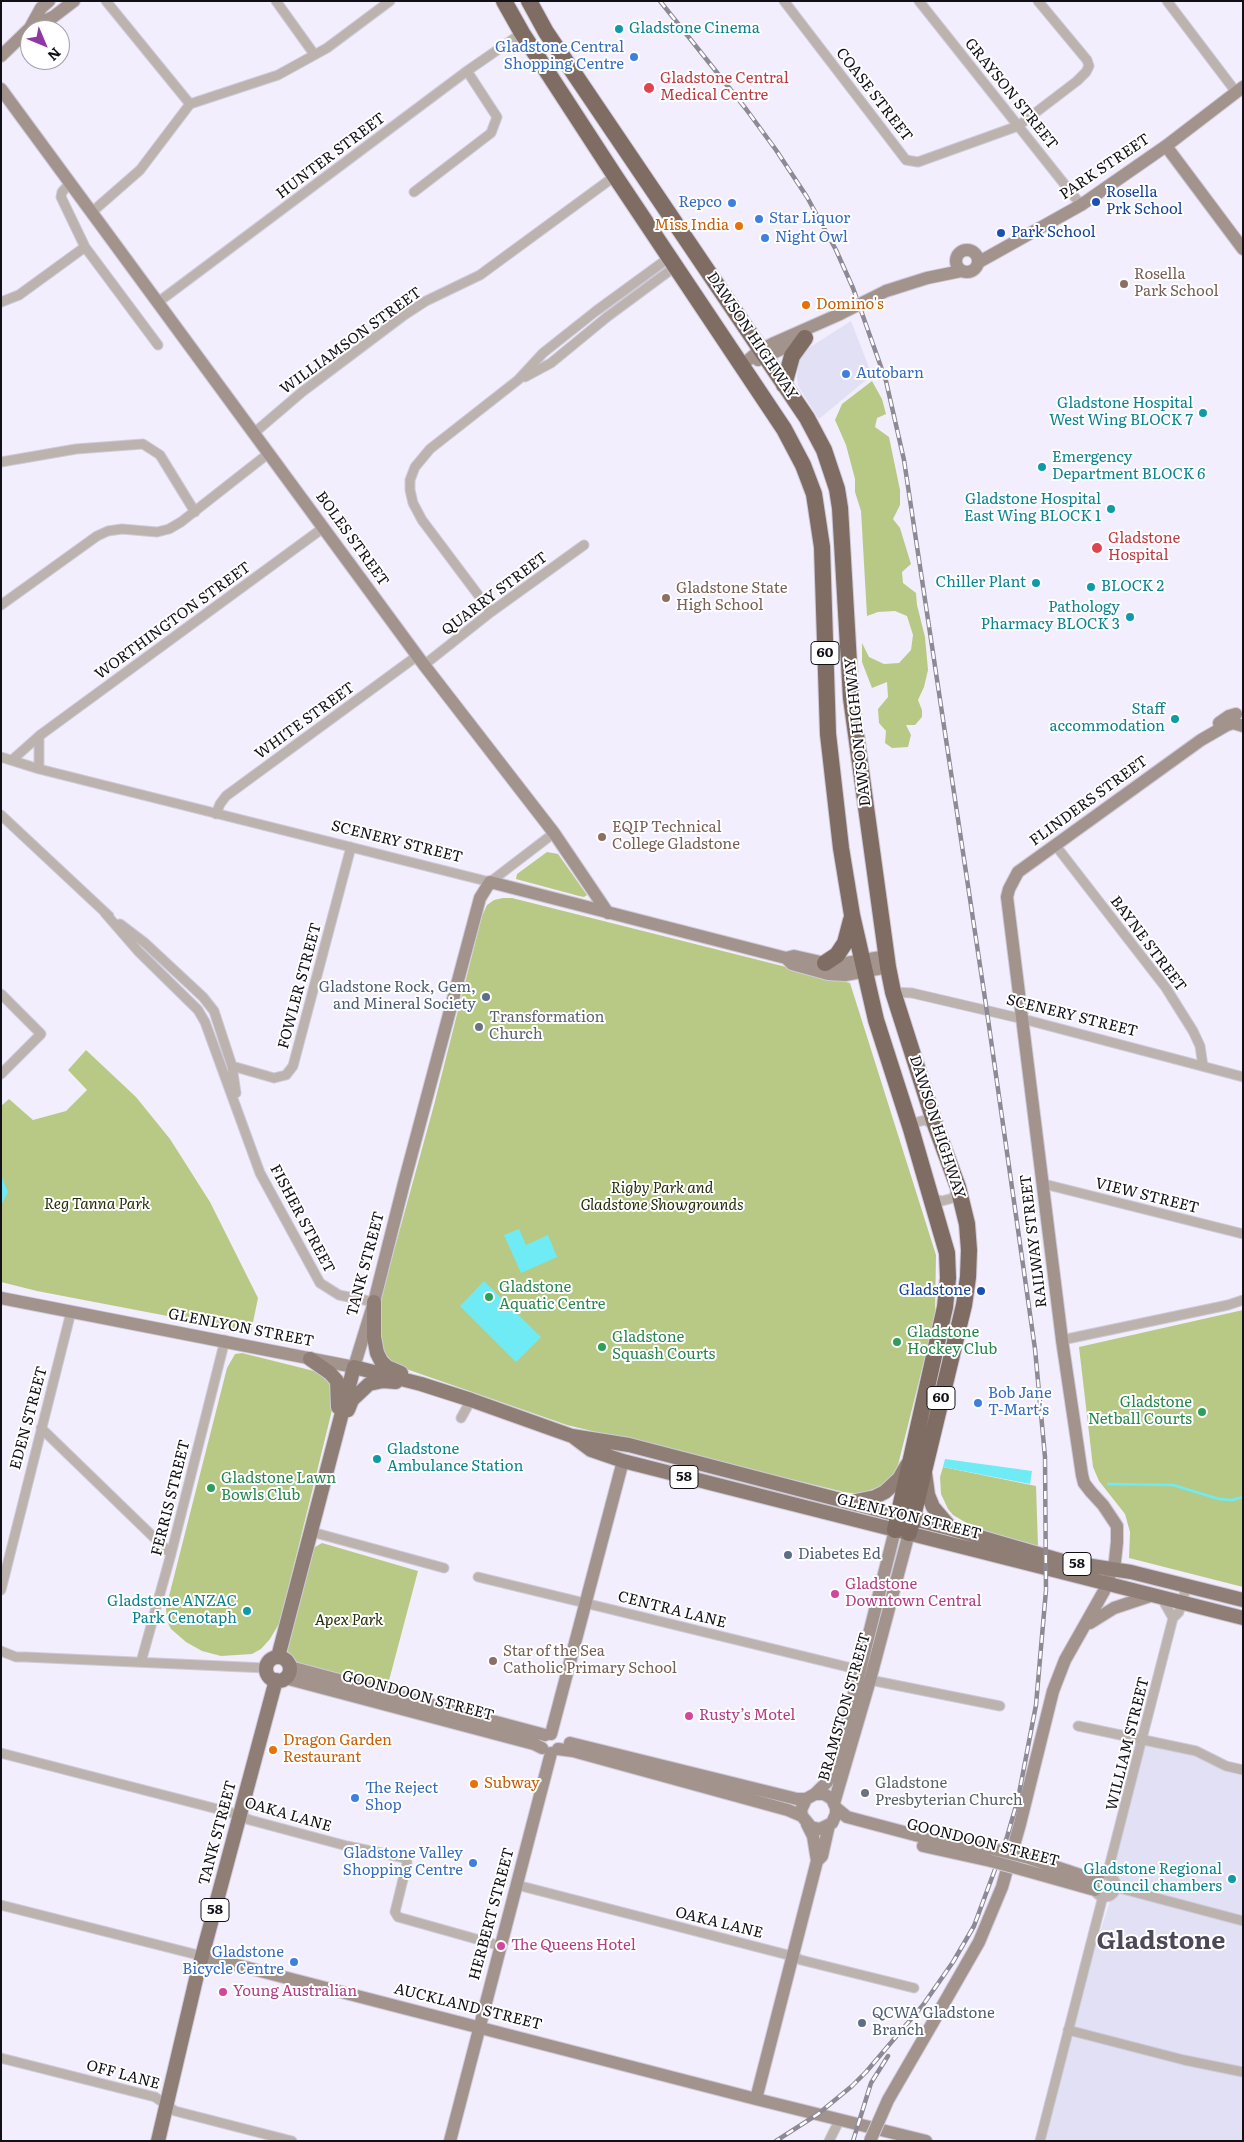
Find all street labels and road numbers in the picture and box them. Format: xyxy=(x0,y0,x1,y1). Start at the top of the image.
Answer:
street label: GRAYSON STREET xyxy=(961,35,1061,153)
street label: COASE STREET xyxy=(832,45,916,145)
street label: HUNTER STREET xyxy=(273,109,389,203)
street label: PARK STREET xyxy=(1057,130,1153,204)
street label: DAWSON HIGHWAY xyxy=(703,269,801,403)
street label: WILLIAMSON STREET xyxy=(277,284,425,398)
street label: BOLES STREET xyxy=(312,488,392,590)
street label: QUARRY STREET xyxy=(439,548,551,640)
street label: WORTHINGTON STREET xyxy=(92,558,254,684)
road number: 60 xyxy=(811,641,839,664)
street label: DAWSON HIGHWAY xyxy=(841,657,875,807)
street label: WHITE STREET xyxy=(252,679,358,763)
street label: FLINDERS STREET xyxy=(1026,752,1152,850)
street label: SCENERY STREET xyxy=(330,817,464,867)
street label: BAYNE STREET xyxy=(1106,893,1190,995)
street label: FOWLER STREET xyxy=(274,921,326,1051)
street label: SCENERY STREET xyxy=(1005,991,1139,1041)
street label: DAWSON HIGHWAY xyxy=(905,1053,969,1201)
street label: FISHER STREET xyxy=(266,1161,338,1277)
street label: RAILWAY STREET xyxy=(1017,1173,1051,1309)
street label: VIEW STREET xyxy=(1093,1174,1201,1218)
street label: TANK STREET xyxy=(343,1210,389,1318)
street label: GLENLYON STREET xyxy=(167,1305,315,1351)
street label: EDEN STREET xyxy=(7,1364,51,1472)
road number: 60 xyxy=(927,1386,955,1410)
street label: FERRIS STREET xyxy=(148,1438,194,1558)
road number: 58 xyxy=(670,1465,698,1488)
street label: GLENLYON STREET xyxy=(835,1490,983,1544)
road number: 58 xyxy=(1063,1552,1091,1576)
street label: CENTRA LANE xyxy=(616,1588,728,1632)
street label: BRAMSTON STREET xyxy=(815,1631,875,1783)
street label: GOONDOON STREET xyxy=(340,1667,496,1725)
street label: WILLIAM STREET xyxy=(1103,1675,1153,1813)
street label: TANK STREET xyxy=(195,1779,241,1887)
street label: OAKA LANE xyxy=(242,1794,334,1836)
street label: GOONDOON STREET xyxy=(905,1815,1061,1871)
street label: HERBERT STREET xyxy=(466,1846,518,1982)
road number: 58 xyxy=(201,1898,229,1922)
street label: OAKA LANE xyxy=(673,1903,765,1943)
street label: AUCKLAND STREET xyxy=(392,1980,544,2034)
street label: OFF LANE xyxy=(84,2057,162,2093)

